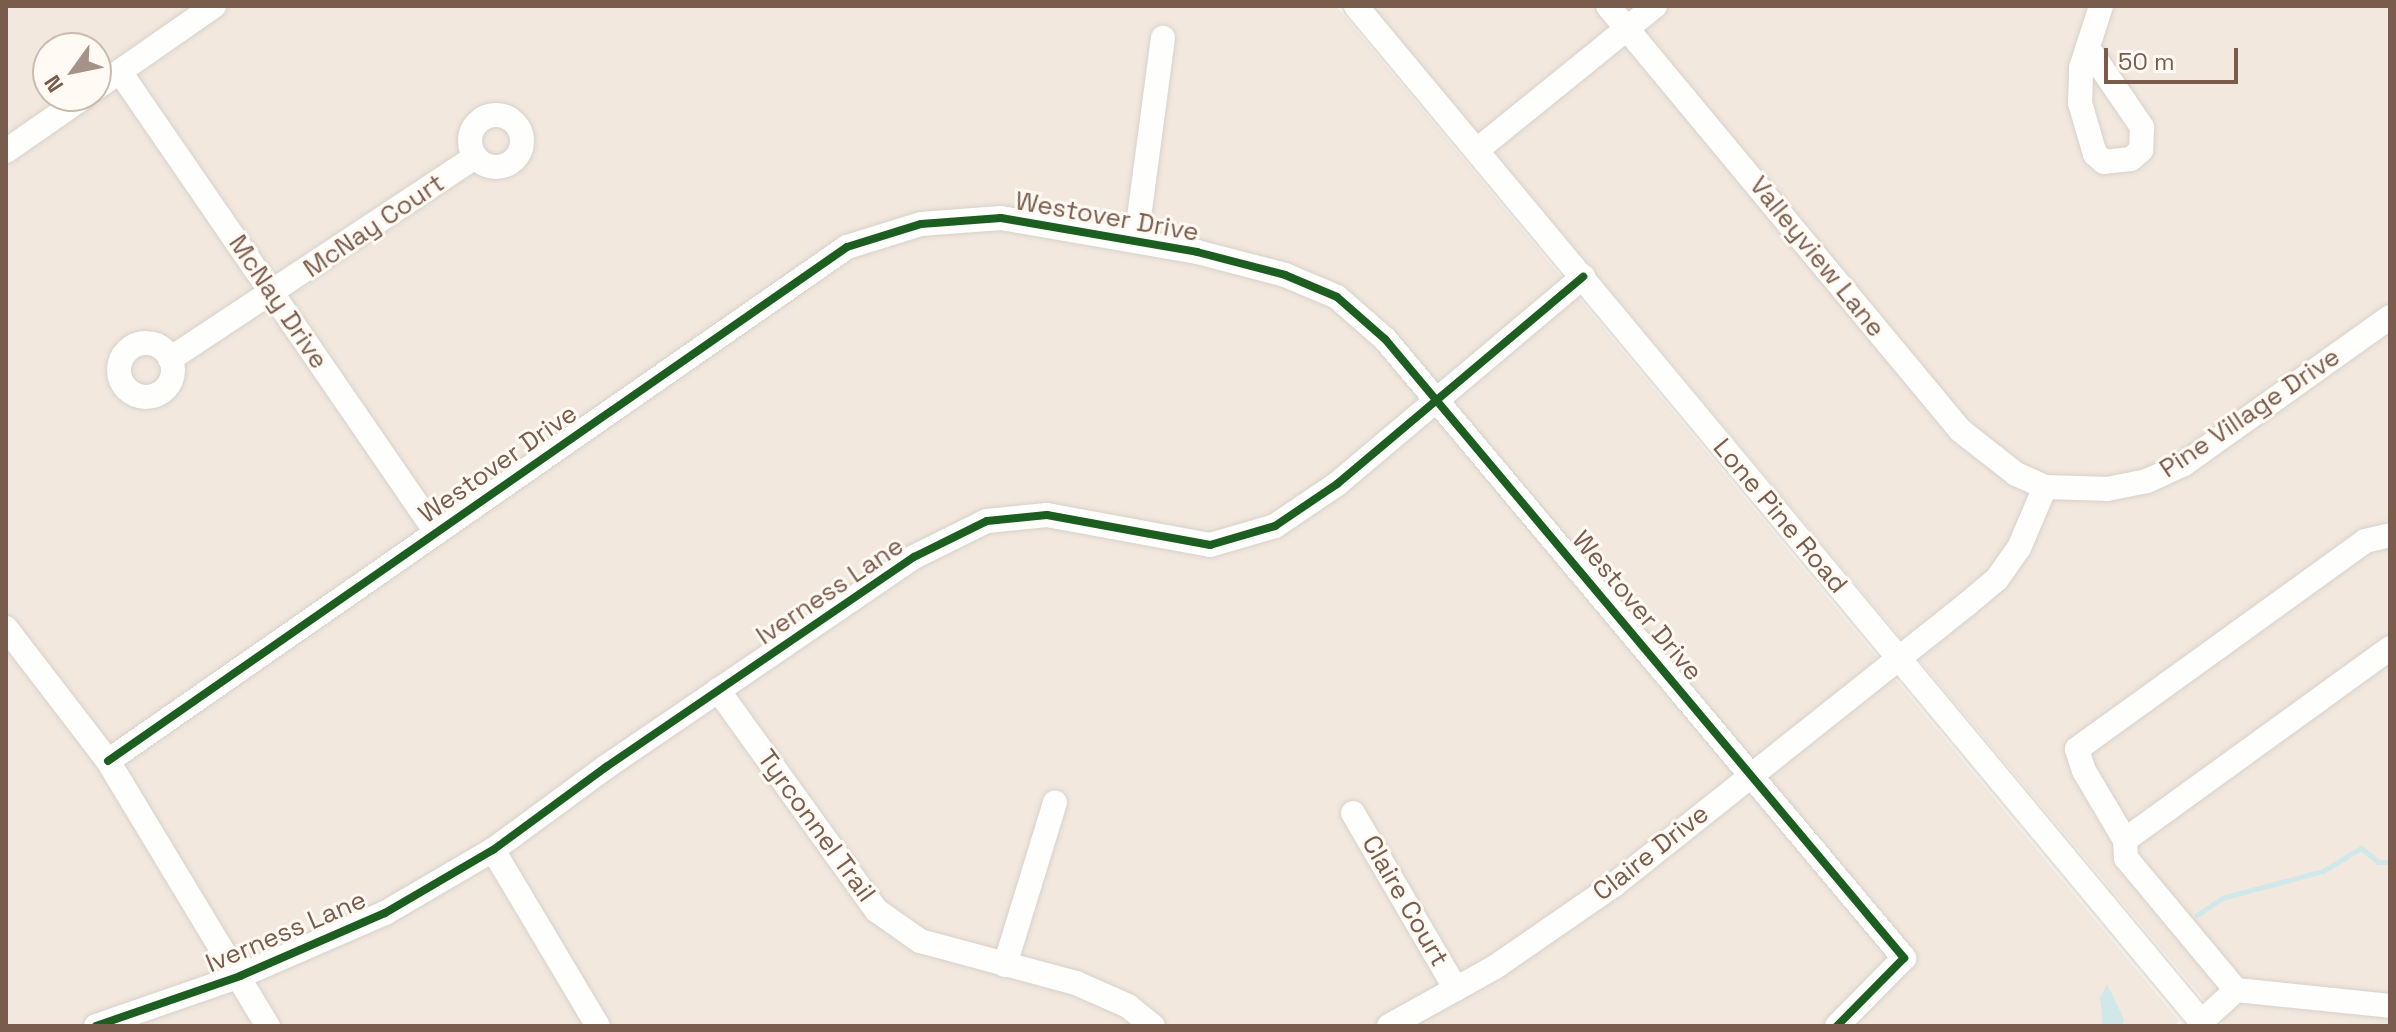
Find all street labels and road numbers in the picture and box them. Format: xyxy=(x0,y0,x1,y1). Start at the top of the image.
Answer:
street label: McNay Court xyxy=(298,168,450,284)
street label: Valleyview Lane xyxy=(1743,170,1891,344)
street label: Westover Drive xyxy=(1013,185,1201,249)
street label: McNay Drive xyxy=(222,229,334,375)
street label: Pine Village Drive xyxy=(2154,341,2346,485)
street label: Westover Drive xyxy=(413,398,583,530)
street label: Lone Pine Road xyxy=(1706,432,1854,600)
street label: Westover Drive xyxy=(1565,525,1709,687)
street label: Iverness Lane xyxy=(750,530,910,652)
street label: Tyrconnel Trail xyxy=(750,744,882,908)
street label: Claire Drive xyxy=(1587,798,1715,908)
street label: Claire Court xyxy=(1355,830,1455,972)
street label: Iverness Lane xyxy=(201,884,371,980)

